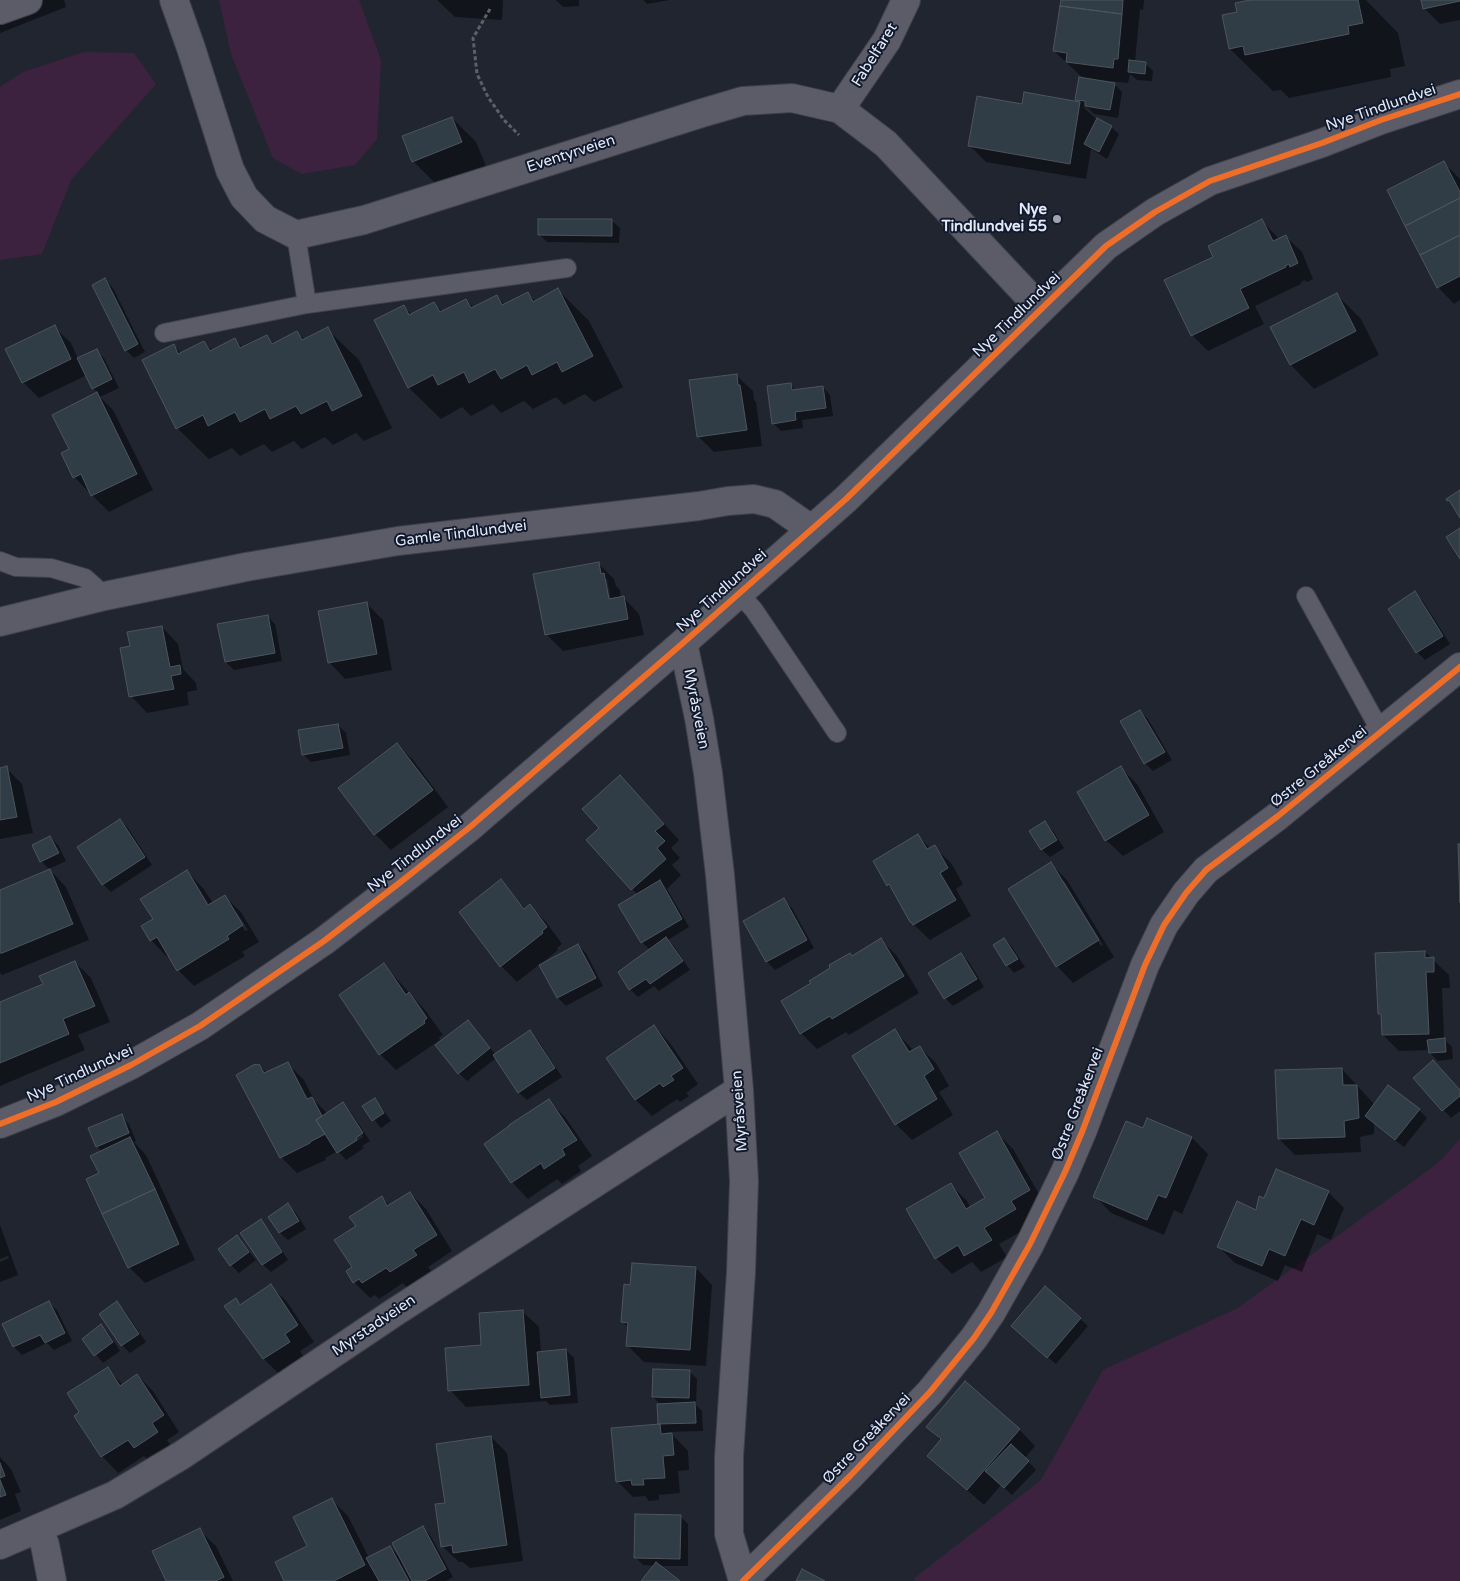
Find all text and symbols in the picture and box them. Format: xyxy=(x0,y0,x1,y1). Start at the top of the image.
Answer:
street label: Fabelfaret xyxy=(848,20,902,90)
street label: Nye Tindlundvei xyxy=(1324,81,1438,135)
street label: Eventyrveien xyxy=(525,131,617,177)
place label: Nye Tindlundvei 55 xyxy=(941,201,1047,236)
marker: Nye Tindlundvei 55 xyxy=(1051,213,1063,225)
street label: Nye Tindlundvei xyxy=(969,269,1065,361)
street label: Gamle Tindlundvei xyxy=(394,517,528,551)
street label: Nye Tindlundvei xyxy=(673,546,771,636)
street label: Myråsveien xyxy=(679,667,713,751)
street label: Østre Greåkervei xyxy=(1267,723,1371,811)
street label: Nye Tindlundvei xyxy=(364,811,466,897)
street label: Nye Tindlundvei xyxy=(24,1042,136,1106)
street label: Østre Greåkervei xyxy=(1048,1045,1108,1163)
street label: Myråsveien xyxy=(728,1070,752,1152)
street label: Myrstadveien xyxy=(329,1292,419,1360)
street label: Østre Greåkervei xyxy=(819,1390,915,1488)

